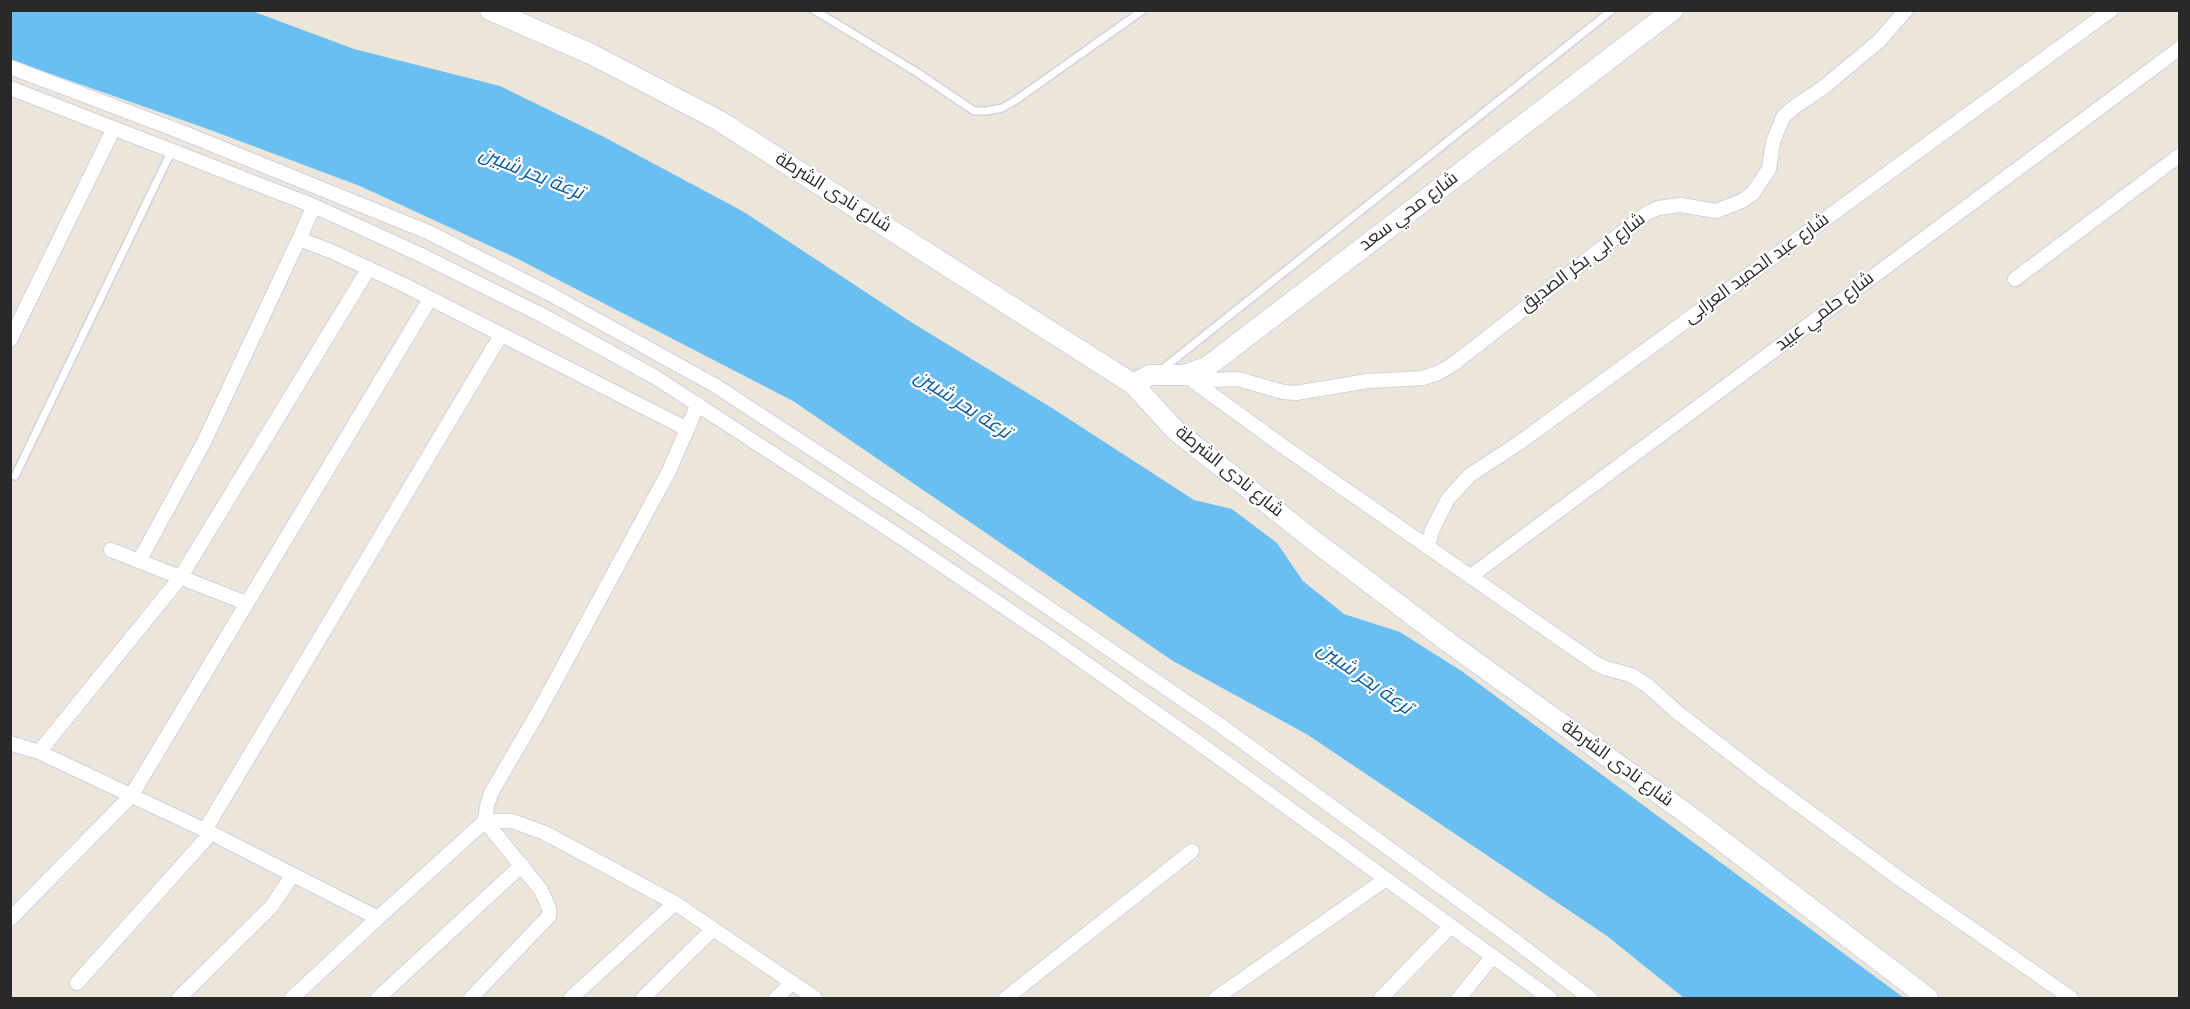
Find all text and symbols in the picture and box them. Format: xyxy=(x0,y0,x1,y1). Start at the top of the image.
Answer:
water label: ترعة بحر شبين xyxy=(475,142,587,206)
street label: شارع نادى الشرطة xyxy=(771,149,895,237)
street label: شارع محي سعد xyxy=(1355,168,1463,256)
street label: شارع ابى بكر الصديق xyxy=(1516,209,1650,317)
street label: شارع عبد الحميد العرابى xyxy=(1680,209,1834,329)
street label: شارع حلمي عبيد xyxy=(1771,268,1879,356)
water label: ترعة بحر شبين xyxy=(909,365,1015,445)
street label: شارع نادى الشرطة xyxy=(1171,422,1287,522)
water label: ترعة بحر شبين xyxy=(1312,638,1416,720)
street label: شارع نادى الشرطة xyxy=(1557,716,1677,812)

